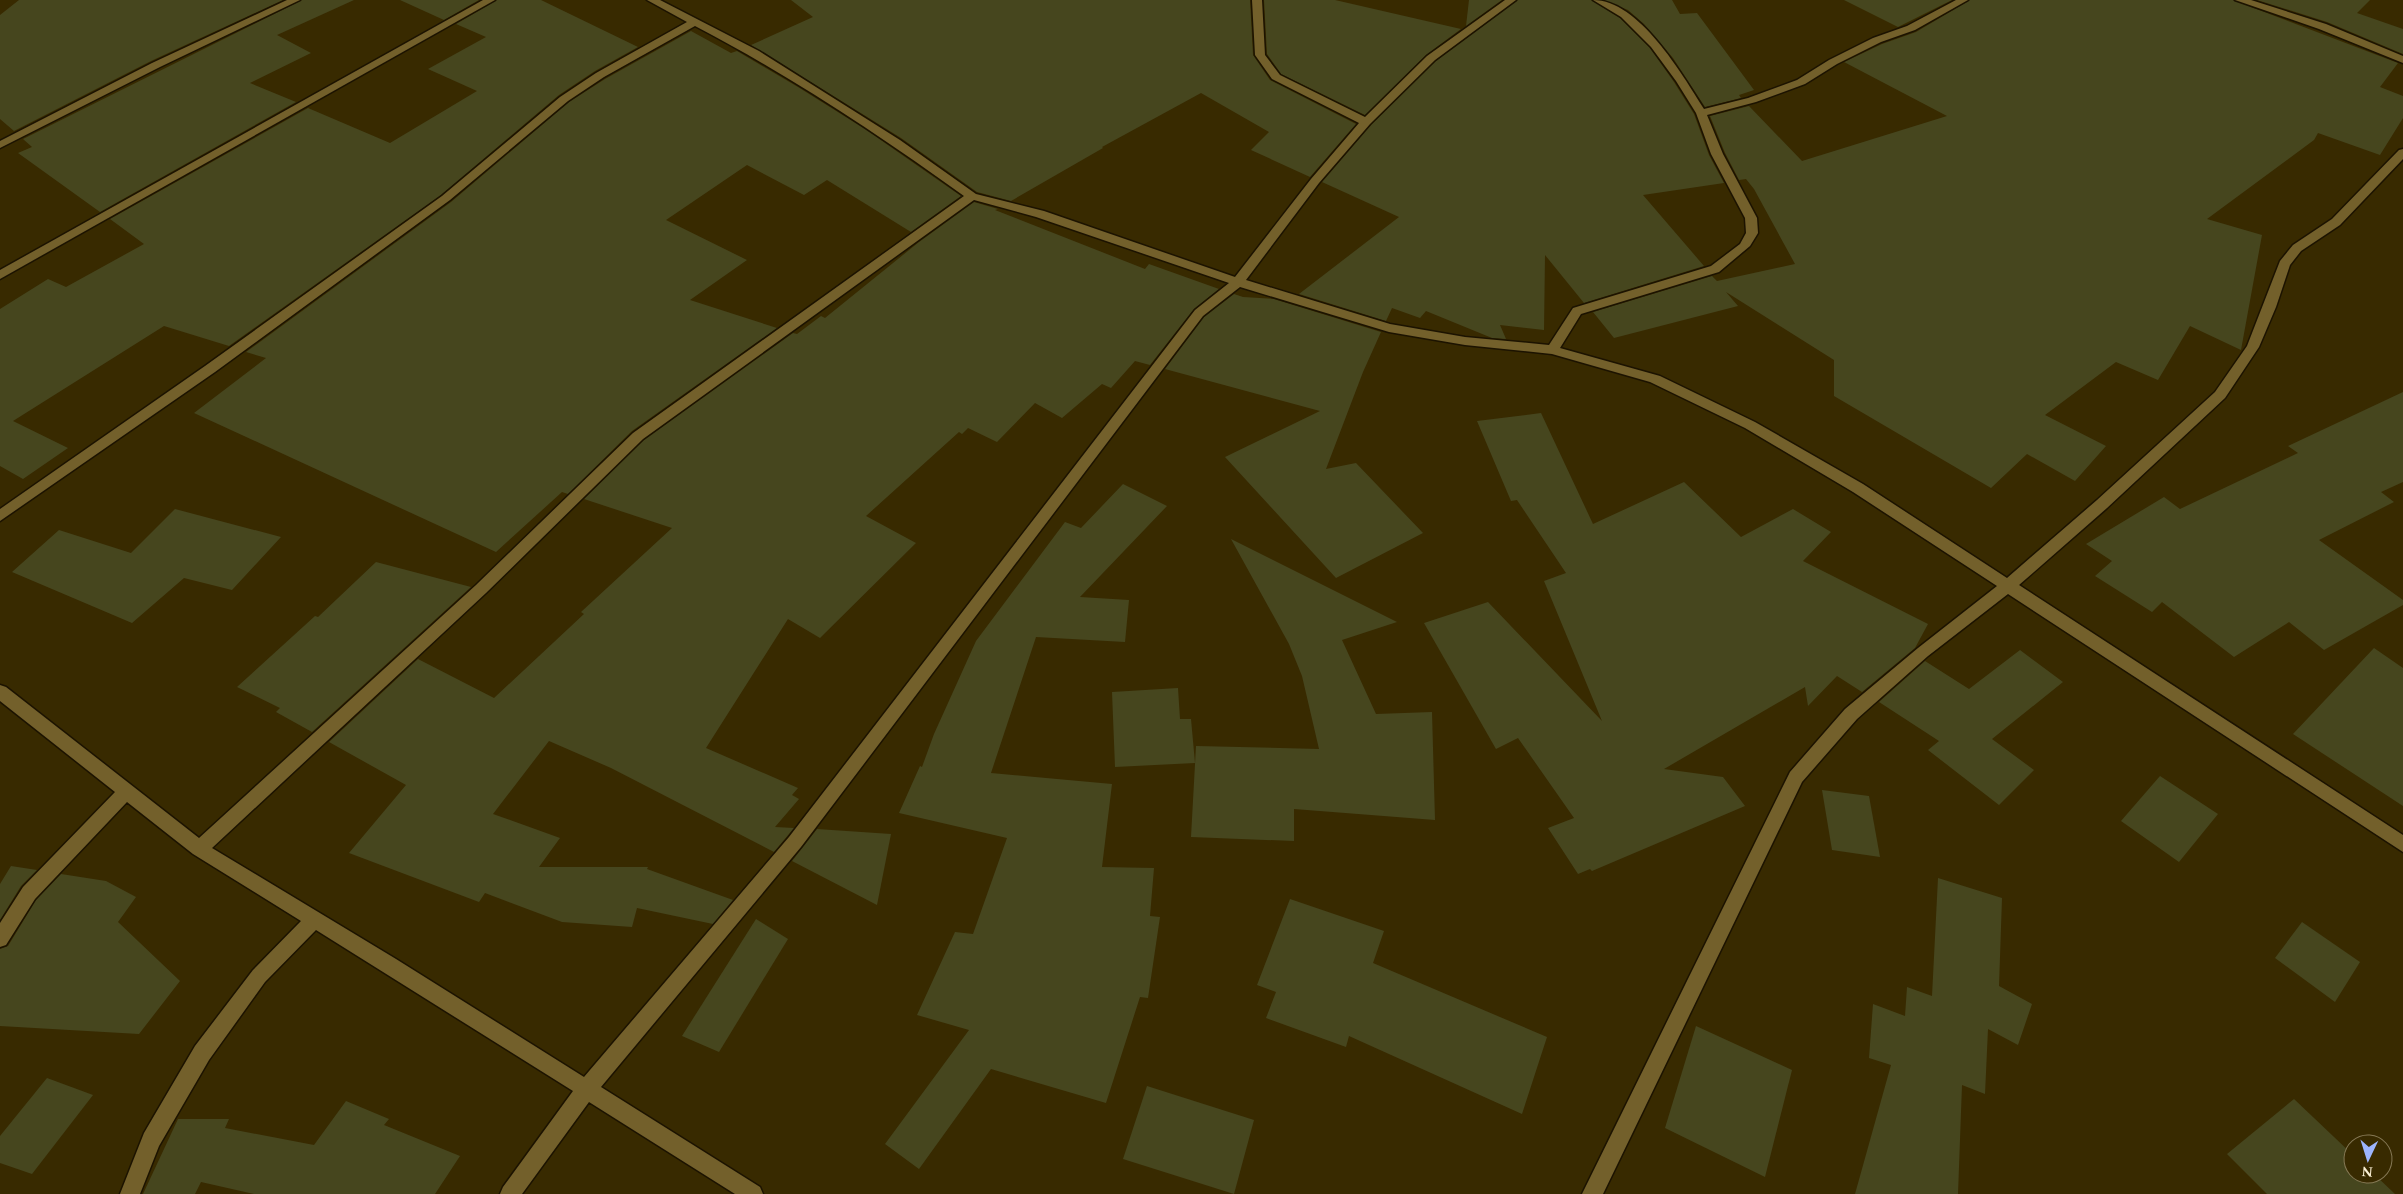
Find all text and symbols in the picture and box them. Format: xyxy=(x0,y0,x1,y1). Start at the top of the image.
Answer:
north arrow xyxy=(2343,1134,2393,1184)
text: N xyxy=(2361,1161,2374,1182)

